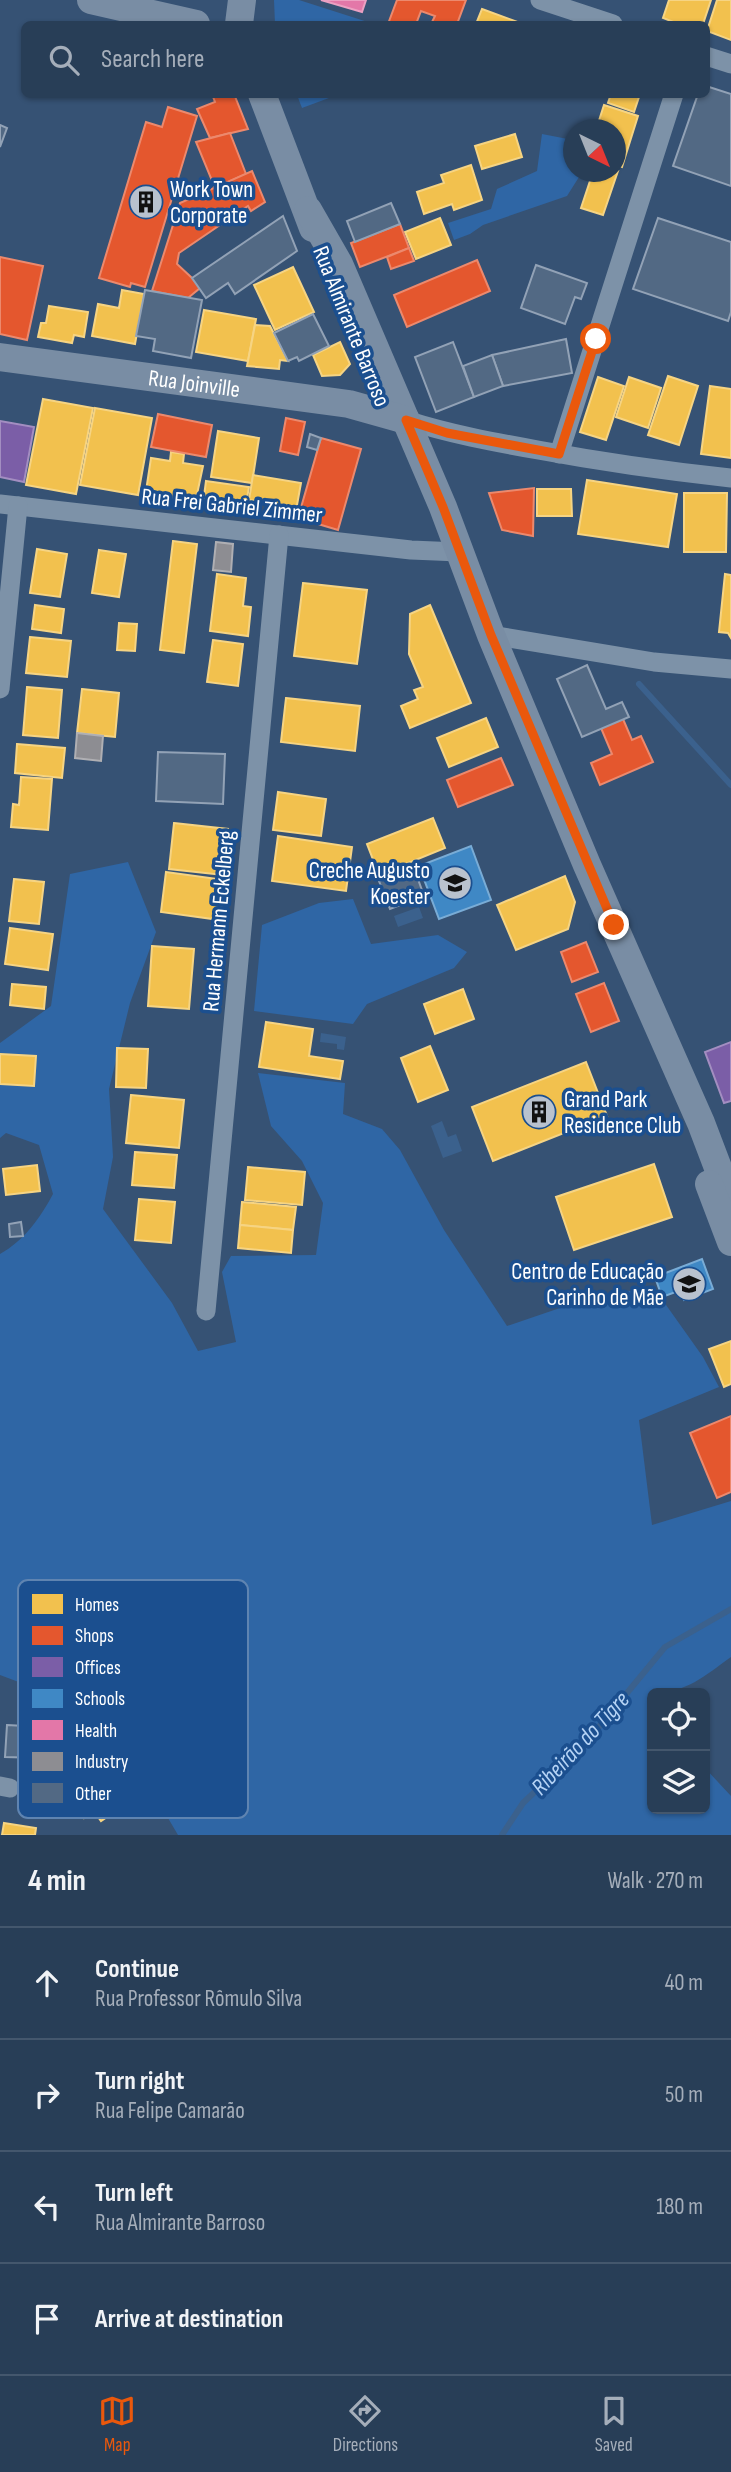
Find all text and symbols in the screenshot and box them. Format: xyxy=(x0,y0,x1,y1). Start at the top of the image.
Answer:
search box xyxy=(21,21,710,98)
icon: search xyxy=(45,41,83,79)
text: Search here xyxy=(101,44,204,75)
north arrow xyxy=(563,119,626,182)
place label: Work Town Corporate xyxy=(170,176,253,230)
building icon: Work Town Corporate xyxy=(127,183,165,221)
street label: Rua Almirante Barroso xyxy=(306,242,396,411)
route start xyxy=(580,323,611,354)
street label: Rua Joinville xyxy=(147,364,242,404)
street label: Rua Frei Gabriel Zimmer xyxy=(140,483,324,529)
street label: Rua Hermann Eckelberg xyxy=(197,829,241,1013)
place label: Creche Augusto Koester xyxy=(309,857,430,911)
school or university icon: Creche Augusto Koester xyxy=(436,864,474,902)
route end xyxy=(598,909,629,940)
place label: Grand Park Residence Club xyxy=(564,1086,681,1140)
building icon: Grand Park Residence Club xyxy=(520,1093,558,1131)
place label: Centro de Educação Carinho de Mãe xyxy=(511,1258,664,1312)
school or university icon: Centro de Educação Carinho de Mãe xyxy=(670,1265,708,1303)
legend xyxy=(18,1580,248,1818)
text: Homes xyxy=(75,1594,119,1617)
text: Shops xyxy=(75,1625,114,1648)
text: Offices xyxy=(75,1657,121,1680)
water label: Ribeirão do Tigre xyxy=(525,1686,636,1801)
text: Schools xyxy=(75,1688,125,1711)
map controls xyxy=(647,1688,710,1814)
button: locate xyxy=(647,1688,710,1751)
text: Health xyxy=(75,1720,117,1743)
text: Industry xyxy=(75,1751,129,1774)
button: layers xyxy=(647,1751,710,1814)
text: Other xyxy=(75,1783,112,1806)
text: 4 min xyxy=(28,1863,86,1899)
text: Walk · 270 m xyxy=(608,1867,703,1895)
text: Continue xyxy=(95,1954,179,1985)
icon: ahead xyxy=(28,1964,66,2002)
text: 40 m xyxy=(665,1969,703,1997)
text: Rua Professor Rômulo Silva xyxy=(95,1985,302,2013)
text: Turn right xyxy=(95,2066,184,2097)
icon: right xyxy=(28,2076,66,2114)
text: 50 m xyxy=(665,2081,703,2109)
text: Rua Felipe Camarão xyxy=(95,2097,245,2125)
text: Turn left xyxy=(95,2178,173,2209)
icon: left xyxy=(28,2188,66,2226)
text: 180 m xyxy=(656,2193,703,2221)
text: Rua Almirante Barroso xyxy=(95,2209,265,2237)
icon: arrive xyxy=(28,2300,66,2338)
text: Arrive at destination xyxy=(95,2304,283,2335)
tab: Map xyxy=(98,2392,136,2457)
tab: Directions xyxy=(333,2392,398,2457)
tab: Saved xyxy=(595,2392,633,2457)

